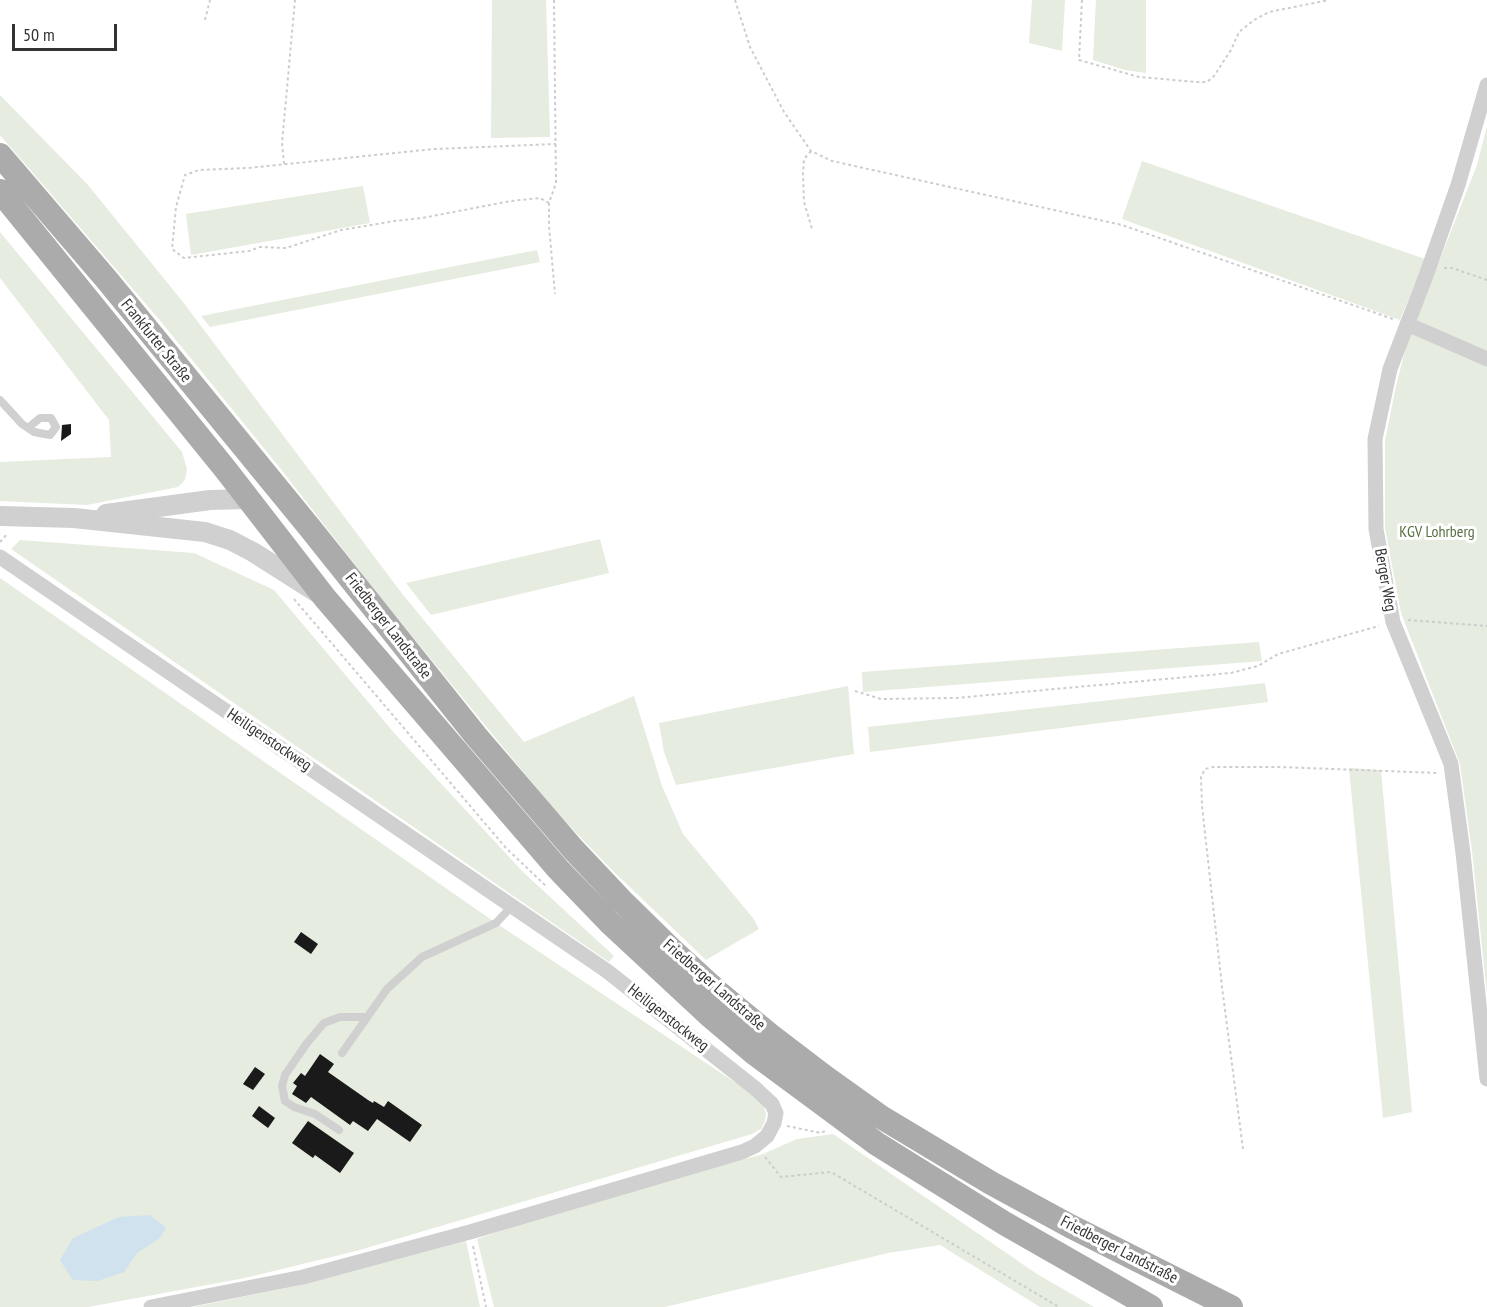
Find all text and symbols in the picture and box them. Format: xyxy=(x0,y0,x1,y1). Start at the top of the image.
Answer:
scale bar xyxy=(15,12,120,50)
text: 50 m xyxy=(23,23,55,46)
street label: Frankfurter Straße xyxy=(117,295,195,387)
park label: KGV Lohrberg xyxy=(1399,522,1475,542)
street label: Berger Weg xyxy=(1370,547,1400,613)
street label: Friedberger Landstraße xyxy=(341,569,435,683)
street label: Heiligenstockweg xyxy=(223,705,315,775)
street label: Friedberger Landstraße xyxy=(659,935,769,1035)
street label: Heiligenstockweg xyxy=(624,980,712,1056)
street label: Friedberger Landstraße xyxy=(1057,1212,1181,1288)

